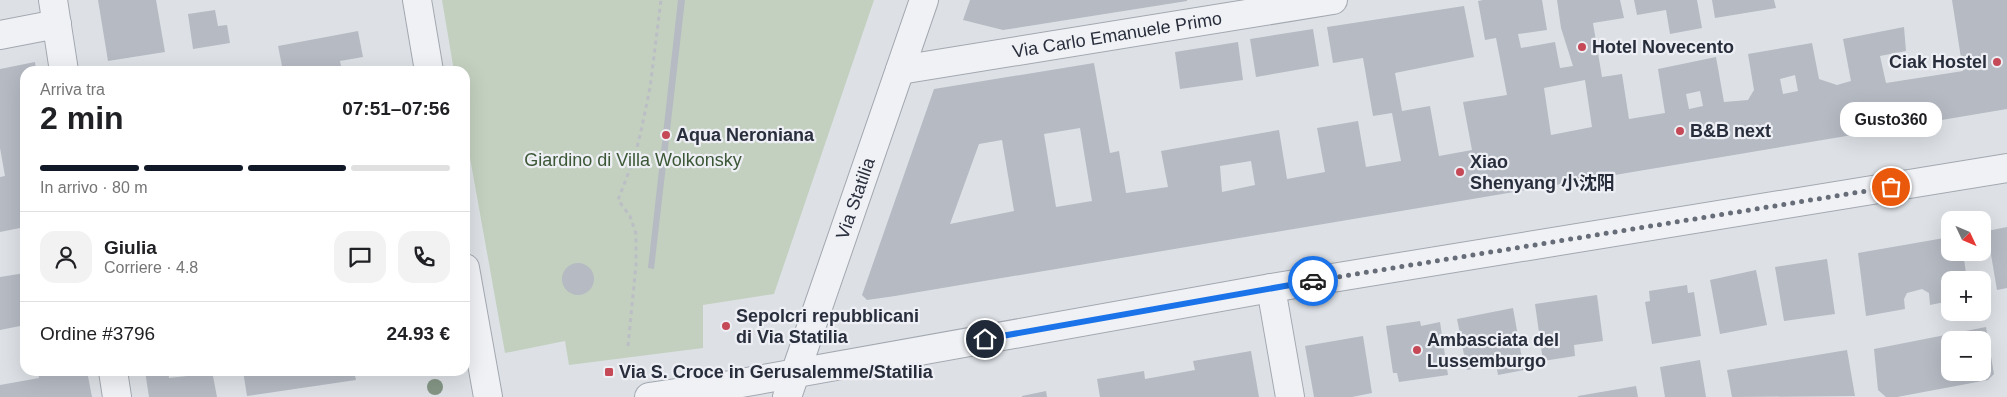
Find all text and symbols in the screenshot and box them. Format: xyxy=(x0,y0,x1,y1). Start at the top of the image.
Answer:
street label: Via Carlo Emanuele Primo xyxy=(1011,8,1223,62)
place label: Hotel Novecento xyxy=(1592,37,1734,57)
marker: Hotel Novecento xyxy=(1576,41,1588,53)
place label: Ciak Hostel xyxy=(1889,52,1987,72)
marker: Ciak Hostel xyxy=(1991,56,2003,68)
text: Arriva tra xyxy=(40,81,105,98)
text: 07:51–07:56 xyxy=(342,98,450,119)
text: 2 min xyxy=(40,100,124,136)
callout: Gusto360 xyxy=(1840,102,1942,137)
text: Gusto360 xyxy=(1855,111,1927,128)
place label: B&B next xyxy=(1690,121,1771,141)
place label: Aqua Neroniana xyxy=(676,125,815,145)
marker: B&B next xyxy=(1674,125,1686,137)
marker: Aqua Neroniana xyxy=(660,129,672,141)
park label: Giardino di Villa Wolkonsky xyxy=(524,150,742,170)
place label: Xiao Shenyang 小沈阳 xyxy=(1470,152,1615,193)
street label: Via Statilia xyxy=(832,154,879,242)
marker: Xiao Shenyang 小沈阳 xyxy=(1454,166,1466,178)
pin xyxy=(1870,166,1912,208)
icon: bag xyxy=(1877,173,1905,201)
text: In arrivo · 80 m xyxy=(40,179,148,196)
north arrow xyxy=(1941,211,1991,261)
map controls xyxy=(1941,211,1991,381)
button: person xyxy=(40,231,92,283)
button: chat xyxy=(334,231,386,283)
button: phone xyxy=(398,231,450,283)
text: Giulia xyxy=(104,237,157,258)
courier xyxy=(1288,256,1338,306)
text: Corriere · 4.8 xyxy=(104,259,198,276)
icon: car xyxy=(1299,267,1327,295)
button: + xyxy=(1941,271,1991,321)
place label: Sepolcri repubblicani di Via Statilia xyxy=(736,306,919,347)
pin xyxy=(964,318,1006,360)
marker: Sepolcri repubblicani di Via Statilia xyxy=(720,320,732,332)
text: Ordine #3796 xyxy=(40,323,155,344)
text: 24.93 € xyxy=(387,323,450,344)
icon: home xyxy=(971,325,999,353)
place label: Ambasciata del Lussemburgo xyxy=(1427,330,1559,371)
button: − xyxy=(1941,331,1991,381)
marker: Ambasciata del Lussemburgo xyxy=(1411,344,1423,356)
place label: Via S. Croce in Gerusalemme/Statilia xyxy=(619,362,934,382)
marker: Via S. Croce in Gerusalemme/Statilia xyxy=(603,366,615,378)

